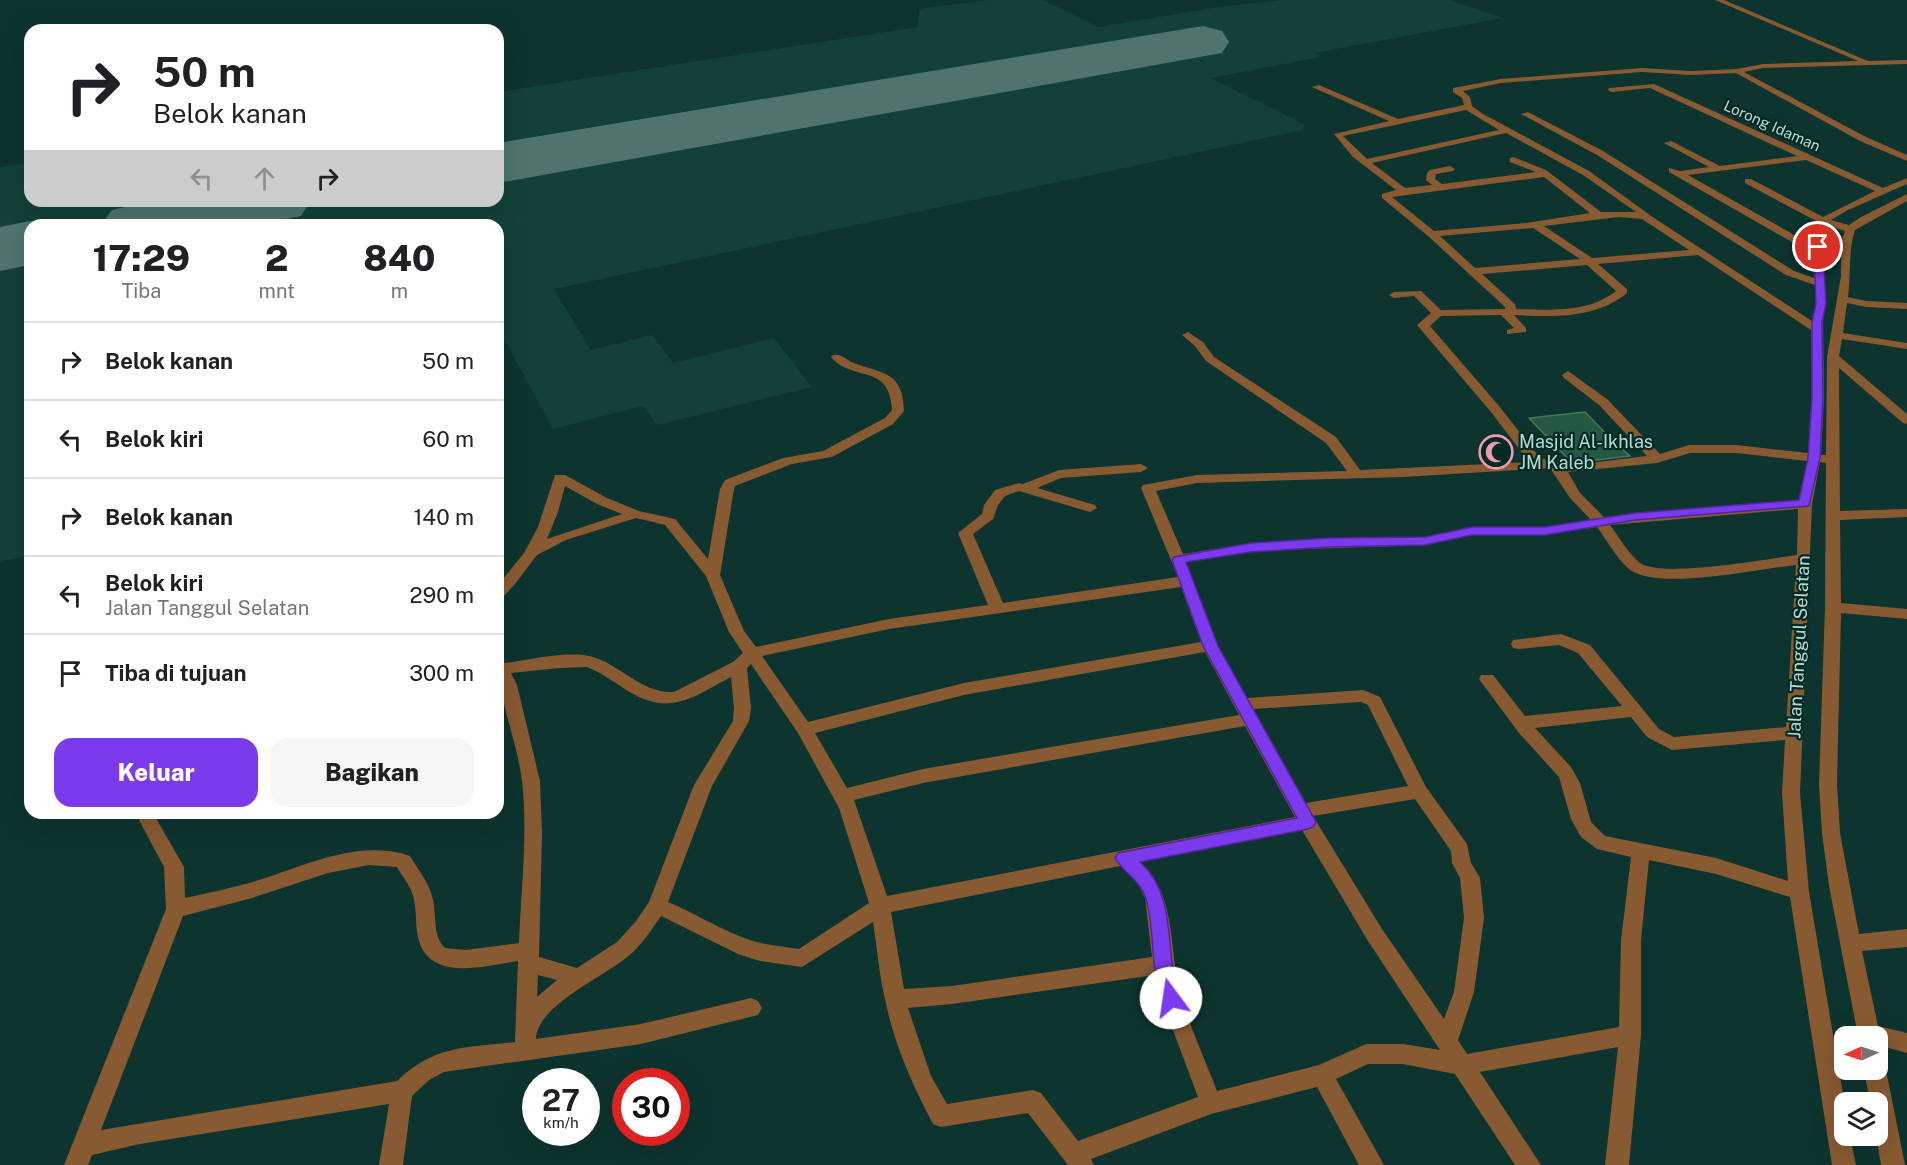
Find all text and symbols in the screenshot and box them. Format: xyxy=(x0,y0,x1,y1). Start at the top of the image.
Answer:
text: 50 m xyxy=(153,47,256,96)
icon: right xyxy=(54,48,132,126)
text: Belok kanan xyxy=(153,97,307,129)
street label: Lorong Idaman xyxy=(1721,97,1823,154)
icon: left xyxy=(185,162,218,195)
icon: ahead xyxy=(248,162,281,195)
icon: right xyxy=(311,162,344,195)
pin xyxy=(1792,221,1843,272)
icon: arrive xyxy=(1801,230,1834,263)
text: 17:29 xyxy=(92,237,190,279)
text: 2 xyxy=(265,237,288,279)
text: 840 xyxy=(363,237,436,279)
text: Tiba xyxy=(121,279,161,303)
text: mnt xyxy=(259,279,295,303)
text: m xyxy=(391,279,408,303)
icon: right xyxy=(54,345,87,378)
text: Belok kanan xyxy=(105,348,233,374)
text: 50 m xyxy=(422,348,474,374)
icon: left xyxy=(54,423,87,456)
text: Belok kiri xyxy=(105,426,203,452)
text: 60 m xyxy=(423,426,474,452)
place label: Masjid Al-Ikhlas JM Kaleb xyxy=(1519,431,1653,473)
mosque icon: Masjid Al-Ikhlas JM Kaleb xyxy=(1478,434,1514,470)
icon: right xyxy=(54,501,87,534)
text: Belok kanan xyxy=(105,504,233,530)
text: 140 m xyxy=(413,504,474,530)
street label: Jalan Tanggul Selatan xyxy=(1783,555,1814,739)
text: Belok kiri xyxy=(105,570,203,596)
icon: left xyxy=(54,579,87,612)
text: 290 m xyxy=(409,582,474,608)
text: Jalan Tanggul Selatan xyxy=(105,596,309,620)
icon: arrive xyxy=(54,657,87,690)
text: Tiba di tujuan xyxy=(105,660,246,686)
text: 300 m xyxy=(409,660,474,686)
button: Keluar xyxy=(54,738,258,807)
button: Bagikan xyxy=(270,738,474,807)
position arrow xyxy=(1139,966,1203,1030)
north arrow xyxy=(1834,1026,1888,1080)
map controls xyxy=(1834,1026,1888,1146)
speed limit sign: 30 xyxy=(612,1068,690,1146)
text: 27 xyxy=(542,1082,580,1118)
button: layers xyxy=(1834,1092,1888,1146)
text: km/h xyxy=(543,1114,579,1131)

